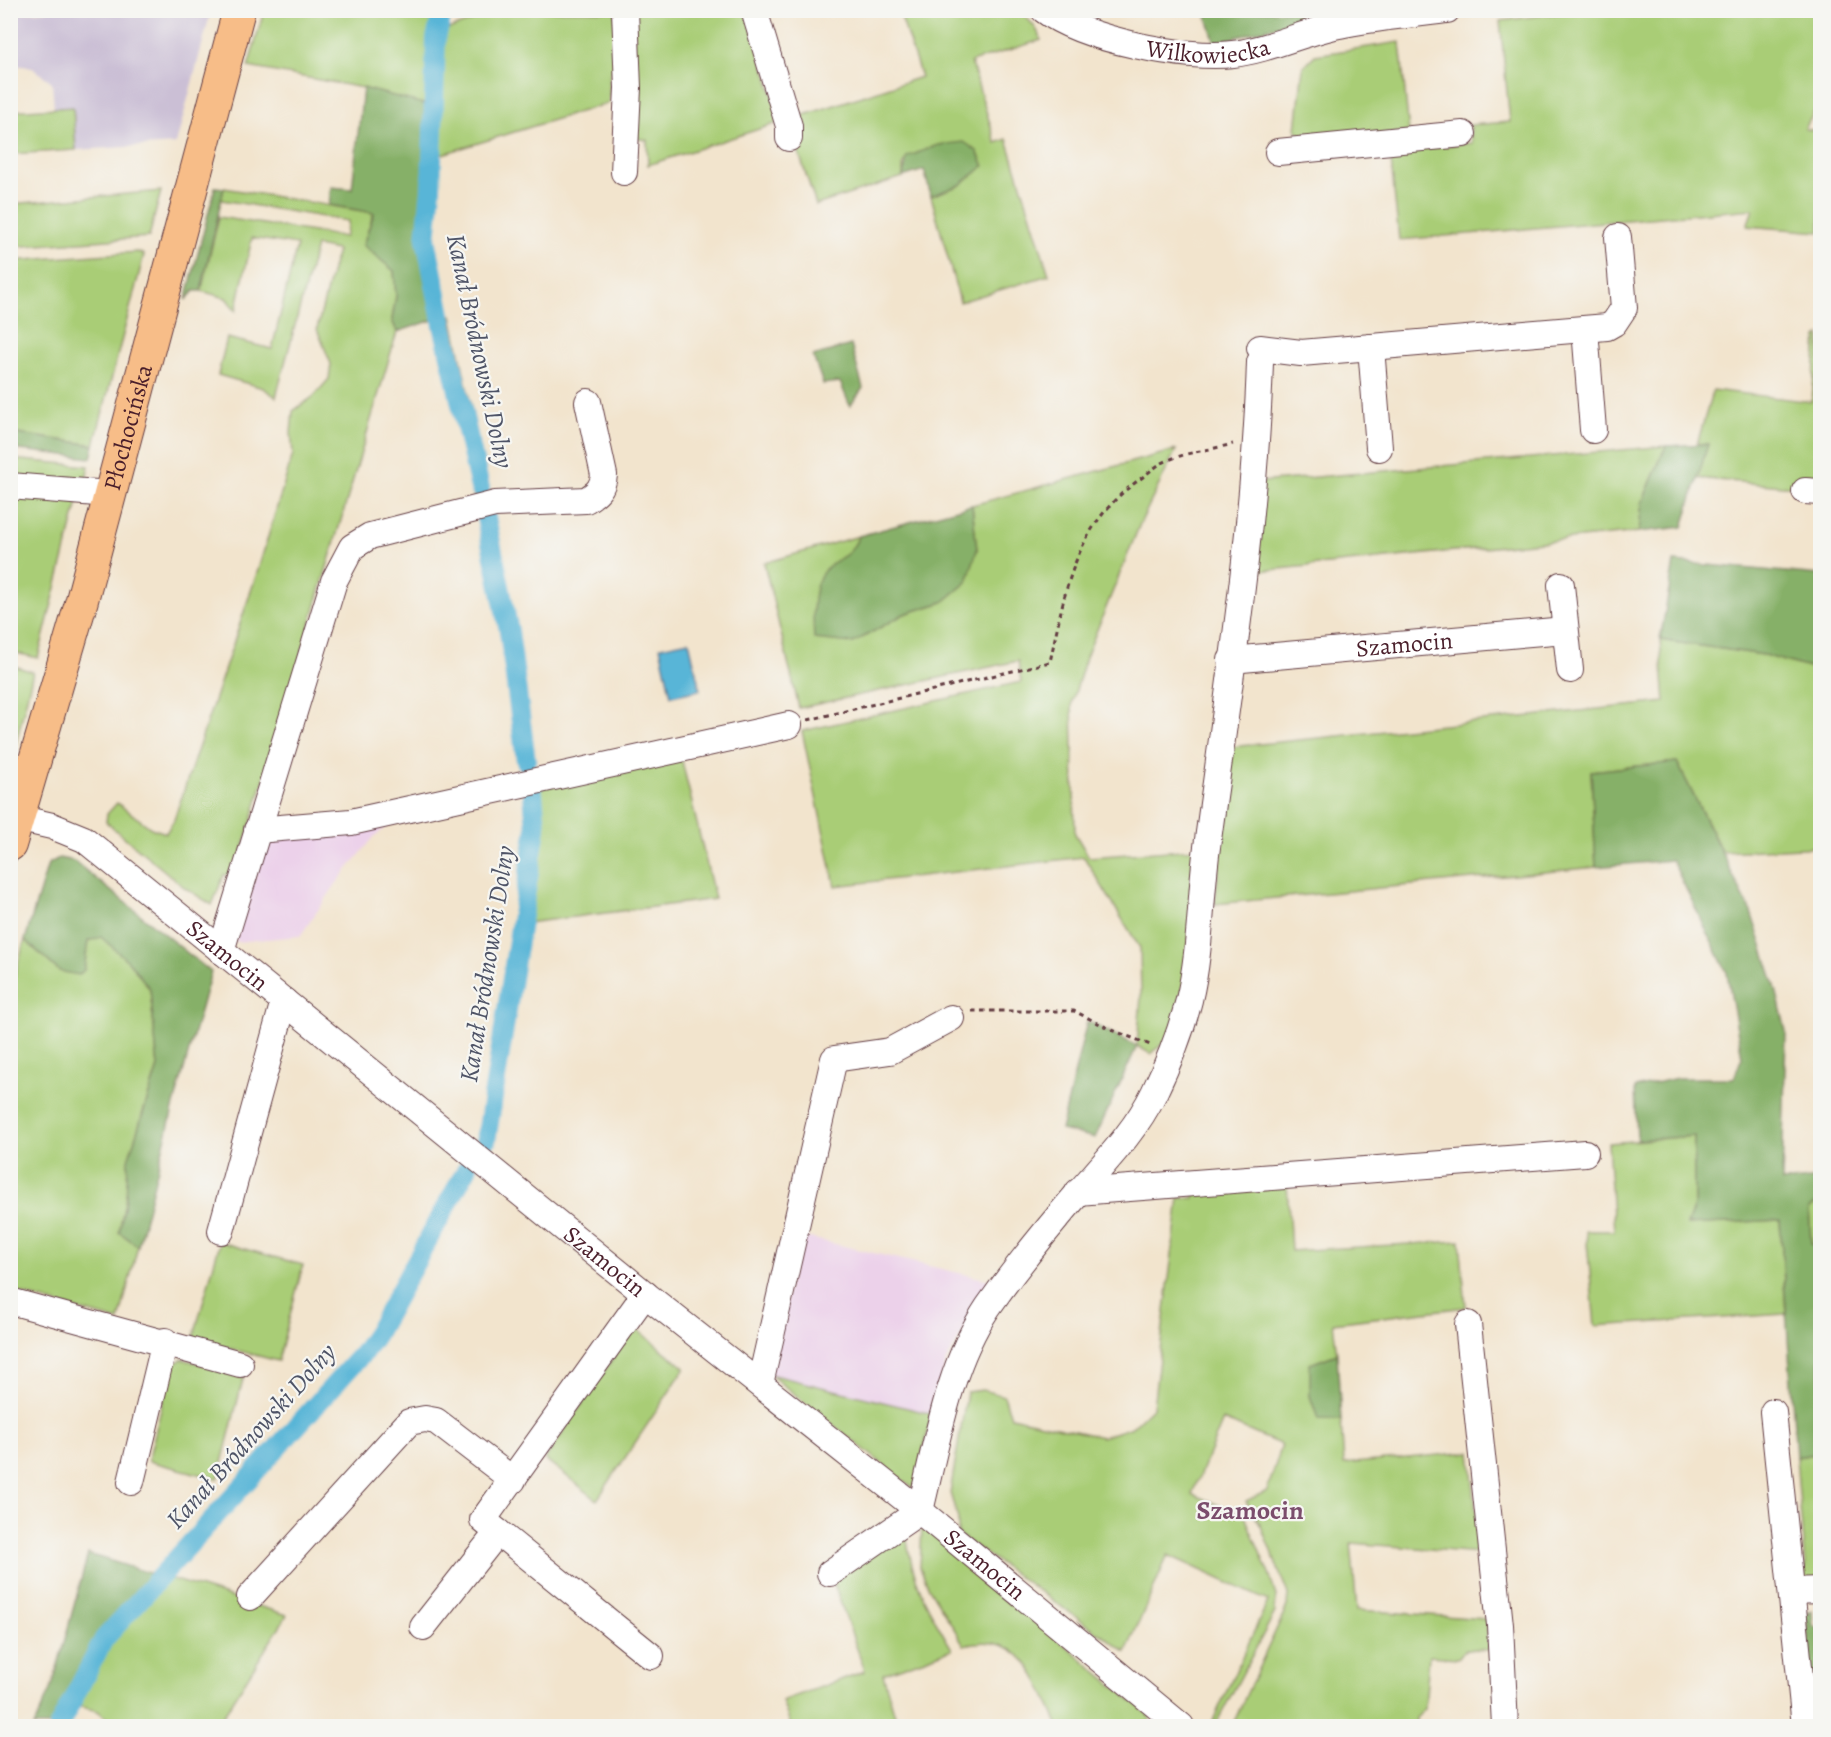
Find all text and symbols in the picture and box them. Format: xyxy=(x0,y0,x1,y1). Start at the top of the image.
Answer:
street label: Wilkowiecka xyxy=(1143,30,1274,71)
water label: Kanał Bródnowski Dolny xyxy=(438,230,522,472)
street label: Płochocińska xyxy=(96,360,160,494)
street label: Szamocin xyxy=(1355,624,1454,665)
water label: Kanał Bródnowski Dolny xyxy=(451,843,523,1085)
street label: Szamocin xyxy=(180,912,275,998)
street label: Szamocin xyxy=(557,1218,653,1304)
water label: Kanał Bródnowski Dolny xyxy=(158,1336,344,1536)
district label: Szamocin xyxy=(1196,1493,1304,1528)
street label: Szamocin xyxy=(937,1521,1032,1608)

